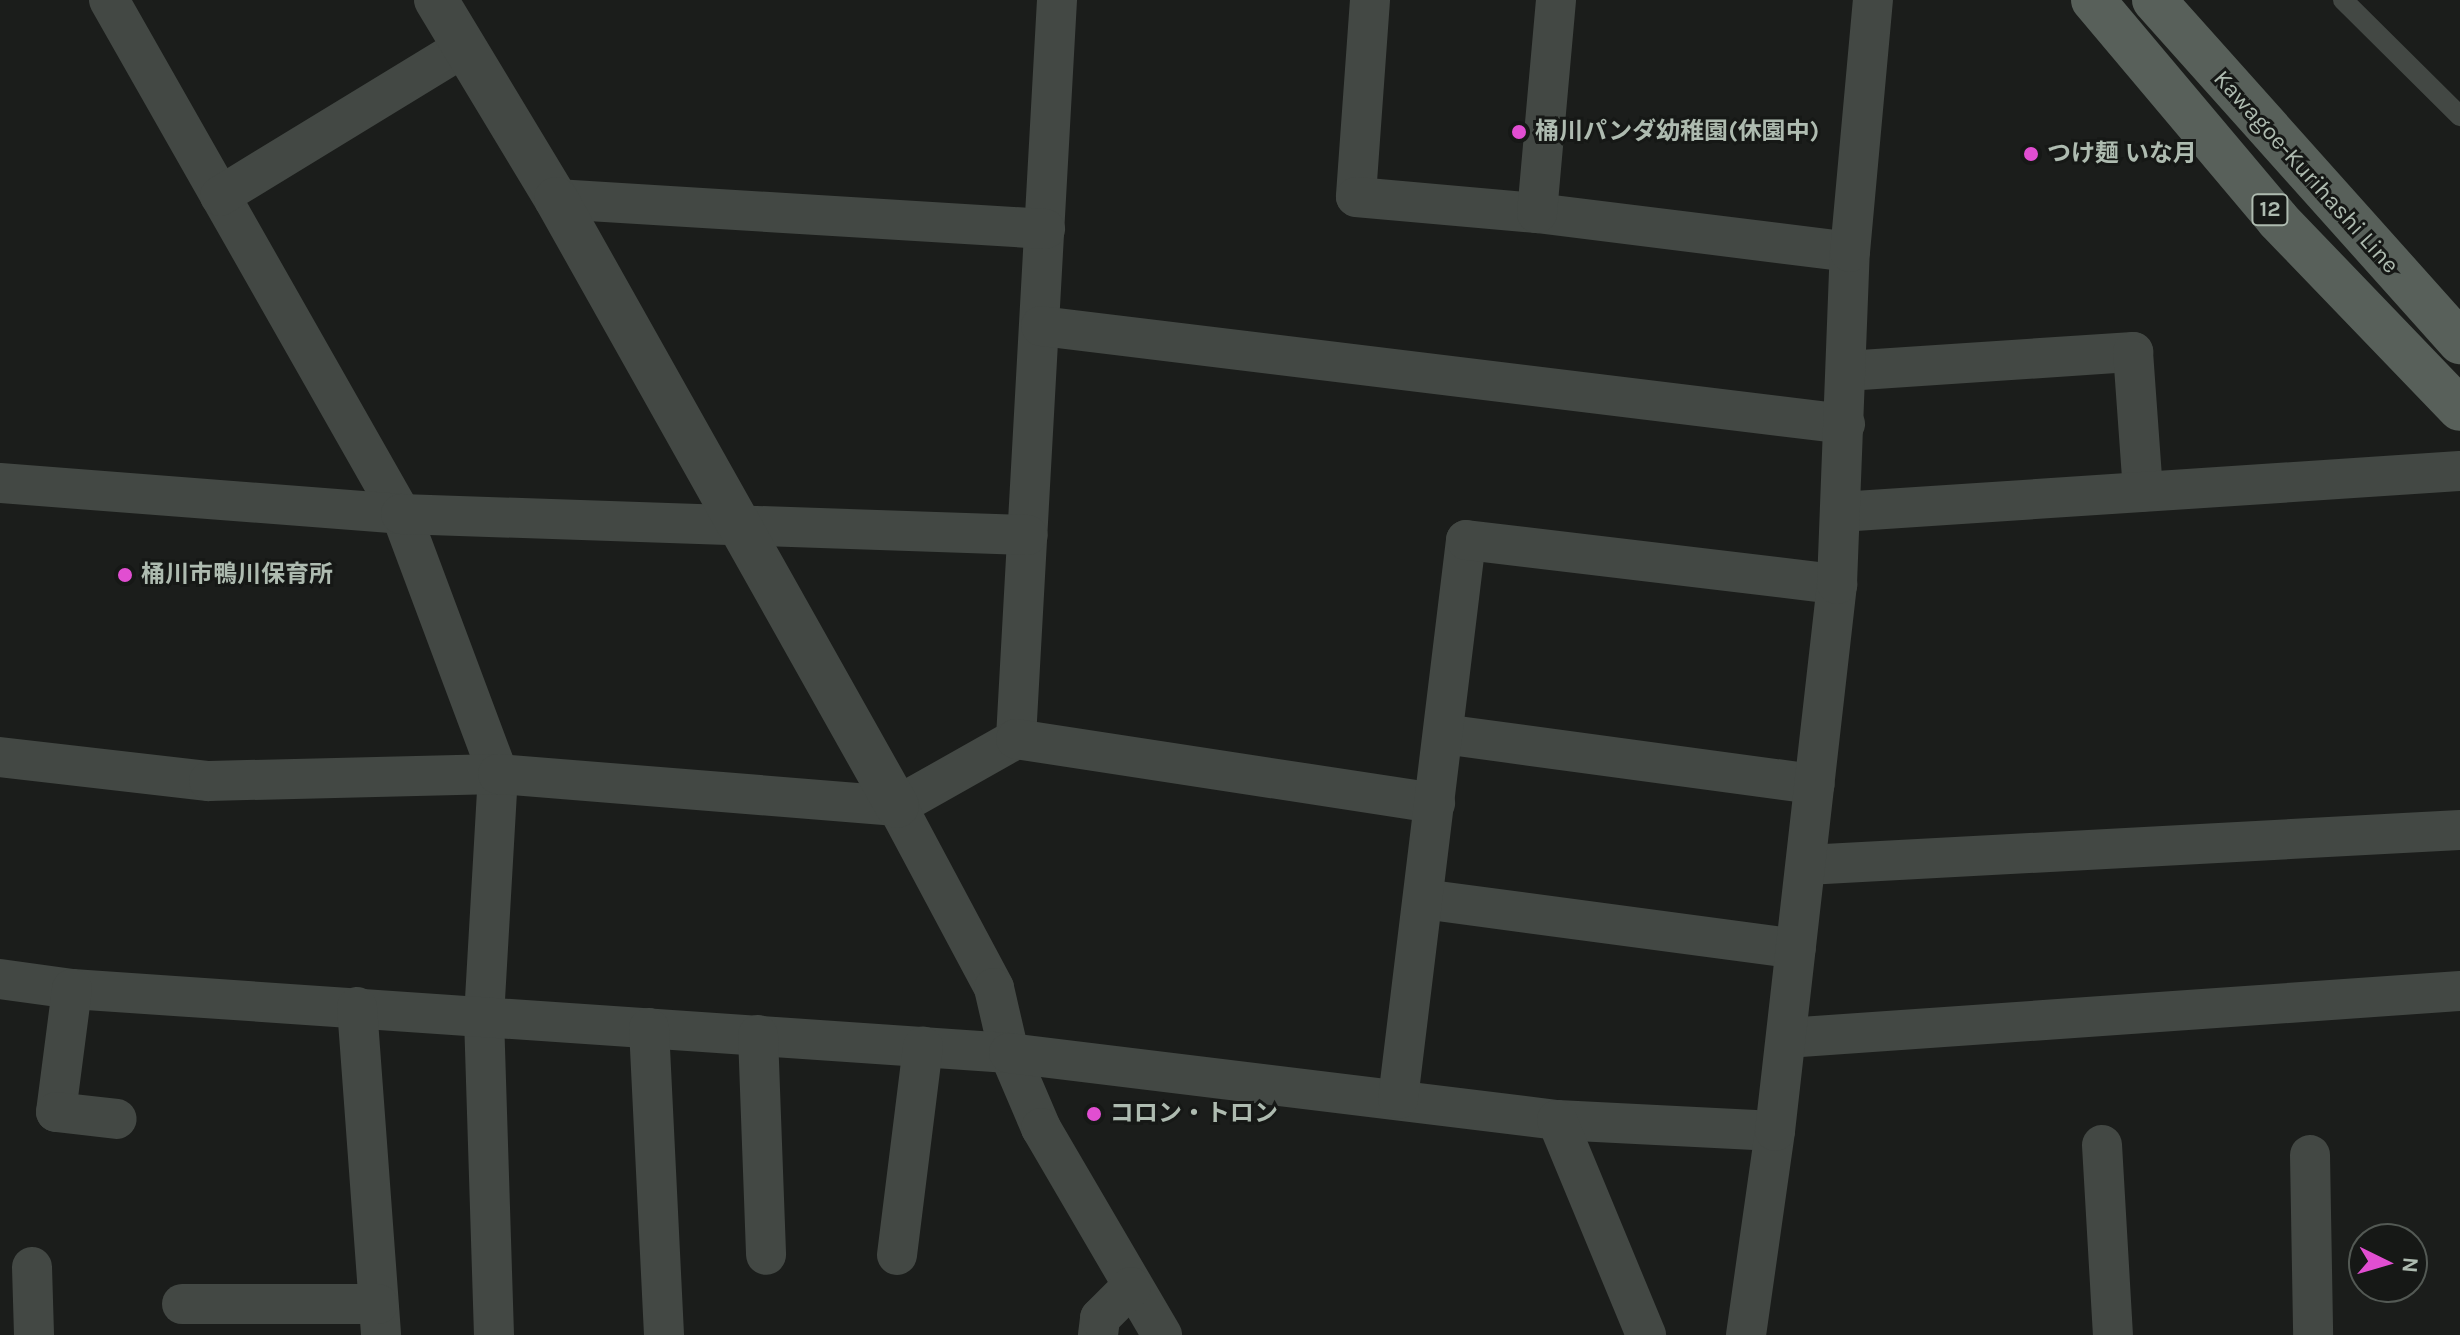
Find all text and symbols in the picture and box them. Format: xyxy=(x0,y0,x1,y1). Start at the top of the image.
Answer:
street label: Kawagoe-Kurihashi Line xyxy=(2207,64,2405,280)
place label: 桶川パンダ幼稚園(休園中) xyxy=(1535,118,1818,146)
marker: 桶川パンダ幼稚園(休園中) xyxy=(1510,123,1528,141)
place label: つけ麺 いな月 xyxy=(2047,140,2197,168)
marker: つけ麺 いな月 xyxy=(2022,145,2040,163)
road number: 12 xyxy=(2250,192,2290,228)
place label: 桶川市鴨川保育所 xyxy=(141,561,333,589)
marker: 桶川市鴨川保育所 xyxy=(116,566,134,584)
place label: コロン・トロン xyxy=(1110,1100,1278,1128)
marker: コロン・トロン xyxy=(1085,1105,1103,1123)
north arrow xyxy=(2348,1223,2428,1303)
text: N xyxy=(2396,1256,2424,1274)

